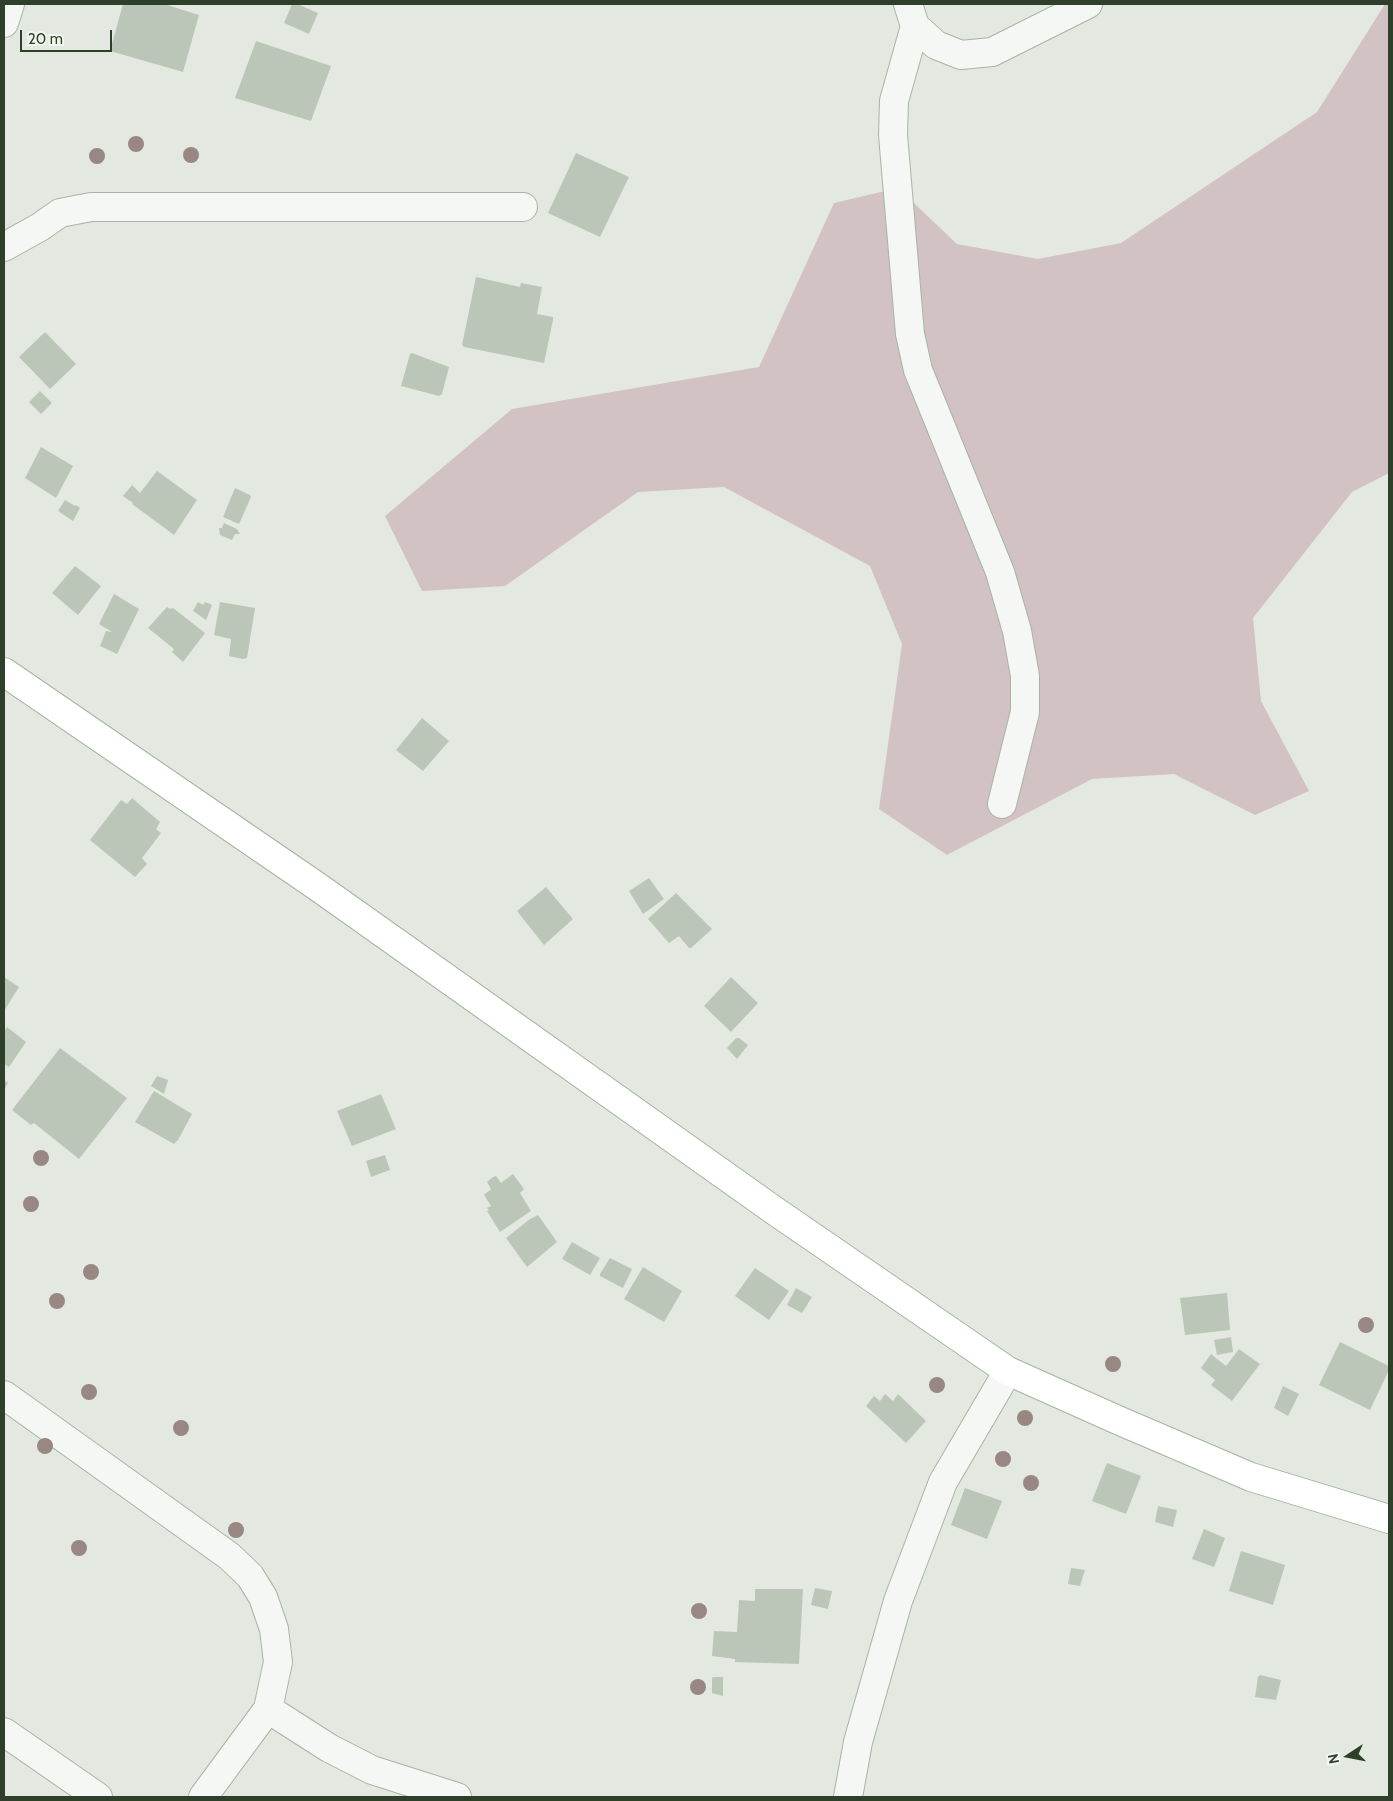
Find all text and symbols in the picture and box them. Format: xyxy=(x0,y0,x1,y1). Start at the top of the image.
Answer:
scale bar xyxy=(22,20,115,52)
text: 20 m xyxy=(28,30,63,48)
north arrow xyxy=(1323,1731,1373,1781)
text: N xyxy=(1323,1752,1343,1765)

